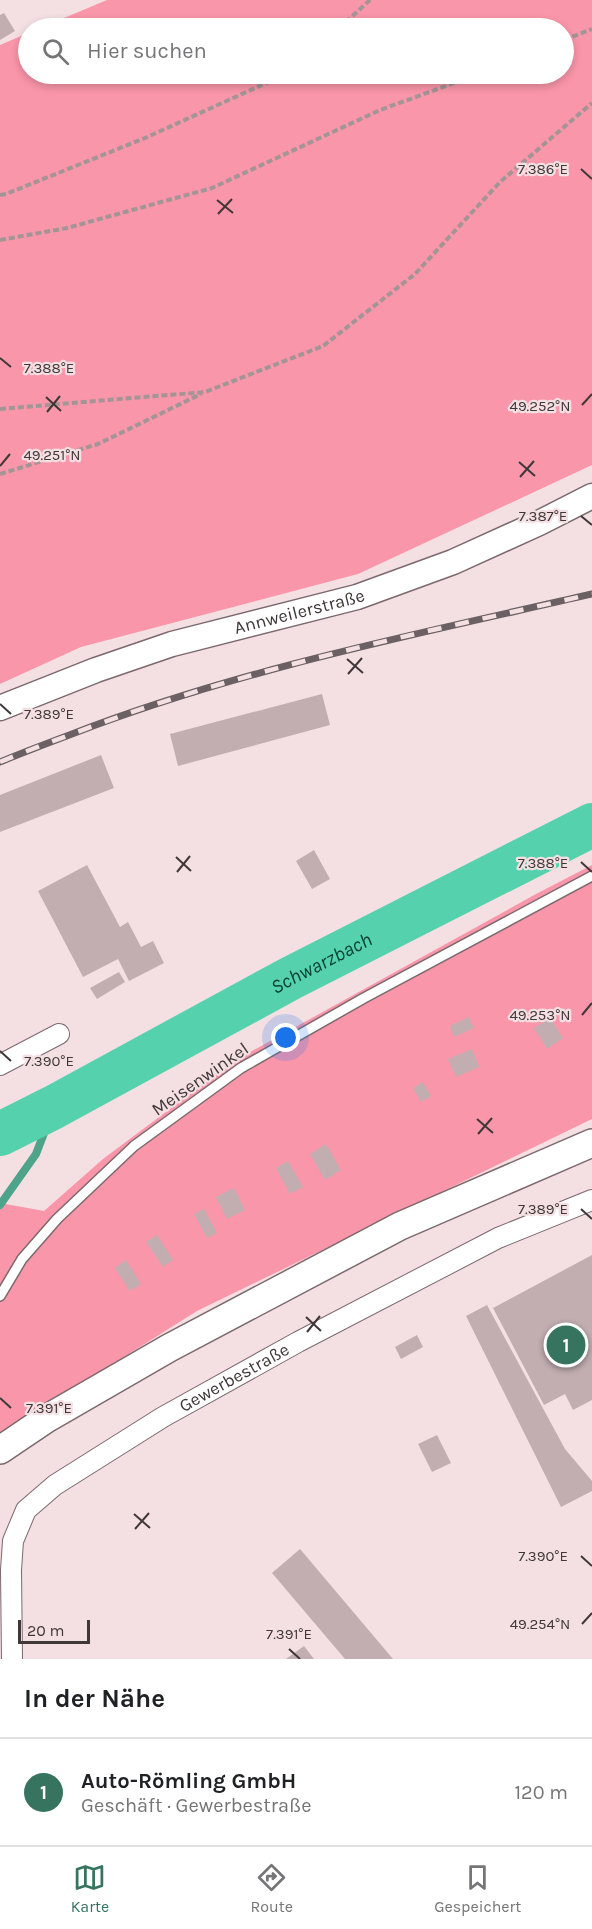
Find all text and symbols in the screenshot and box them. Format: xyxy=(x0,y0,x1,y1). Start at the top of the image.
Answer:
search box xyxy=(18,18,574,84)
icon: search xyxy=(39,35,72,68)
text: Hier suchen xyxy=(87,38,207,64)
text: 7.386°E xyxy=(518,160,568,178)
text: 7.388°E xyxy=(24,359,74,377)
text: 49.252°N xyxy=(510,397,570,415)
text: 49.251°N xyxy=(23,446,81,464)
text: 7.387°E xyxy=(519,507,567,525)
street label: Annweilerstraße xyxy=(232,584,368,639)
text: 7.389°E xyxy=(24,705,74,723)
text: 7.388°E xyxy=(518,854,568,872)
water label: Schwarzbach xyxy=(267,928,376,999)
text: 49.253°N xyxy=(509,1006,571,1024)
your location xyxy=(271,1023,300,1052)
street label: Meisenwinkel xyxy=(147,1038,253,1120)
text: 7.390°E xyxy=(24,1052,74,1070)
text: 7.389°E xyxy=(518,1200,568,1218)
pin: 1 xyxy=(546,1322,586,1368)
street label: Gewerbestraße xyxy=(175,1338,293,1417)
text: 7.391°E xyxy=(26,1399,72,1417)
text: 7.390°E xyxy=(518,1547,568,1565)
text: 49.254°N xyxy=(510,1615,570,1633)
scale bar xyxy=(18,1617,90,1644)
text: 20 m xyxy=(27,1621,65,1640)
text: 7.391°E xyxy=(266,1625,312,1643)
text: In der Nähe xyxy=(24,1683,165,1714)
text: Auto-Römling GmbH xyxy=(81,1768,296,1794)
text: 1 xyxy=(40,1781,47,1804)
text: 120 m xyxy=(514,1781,568,1804)
text: Geschäft · Gewerbestraße xyxy=(81,1794,312,1817)
tab: Karte xyxy=(71,1861,109,1916)
tab: Route xyxy=(250,1861,293,1916)
tab: Gespeichert xyxy=(434,1861,521,1916)

